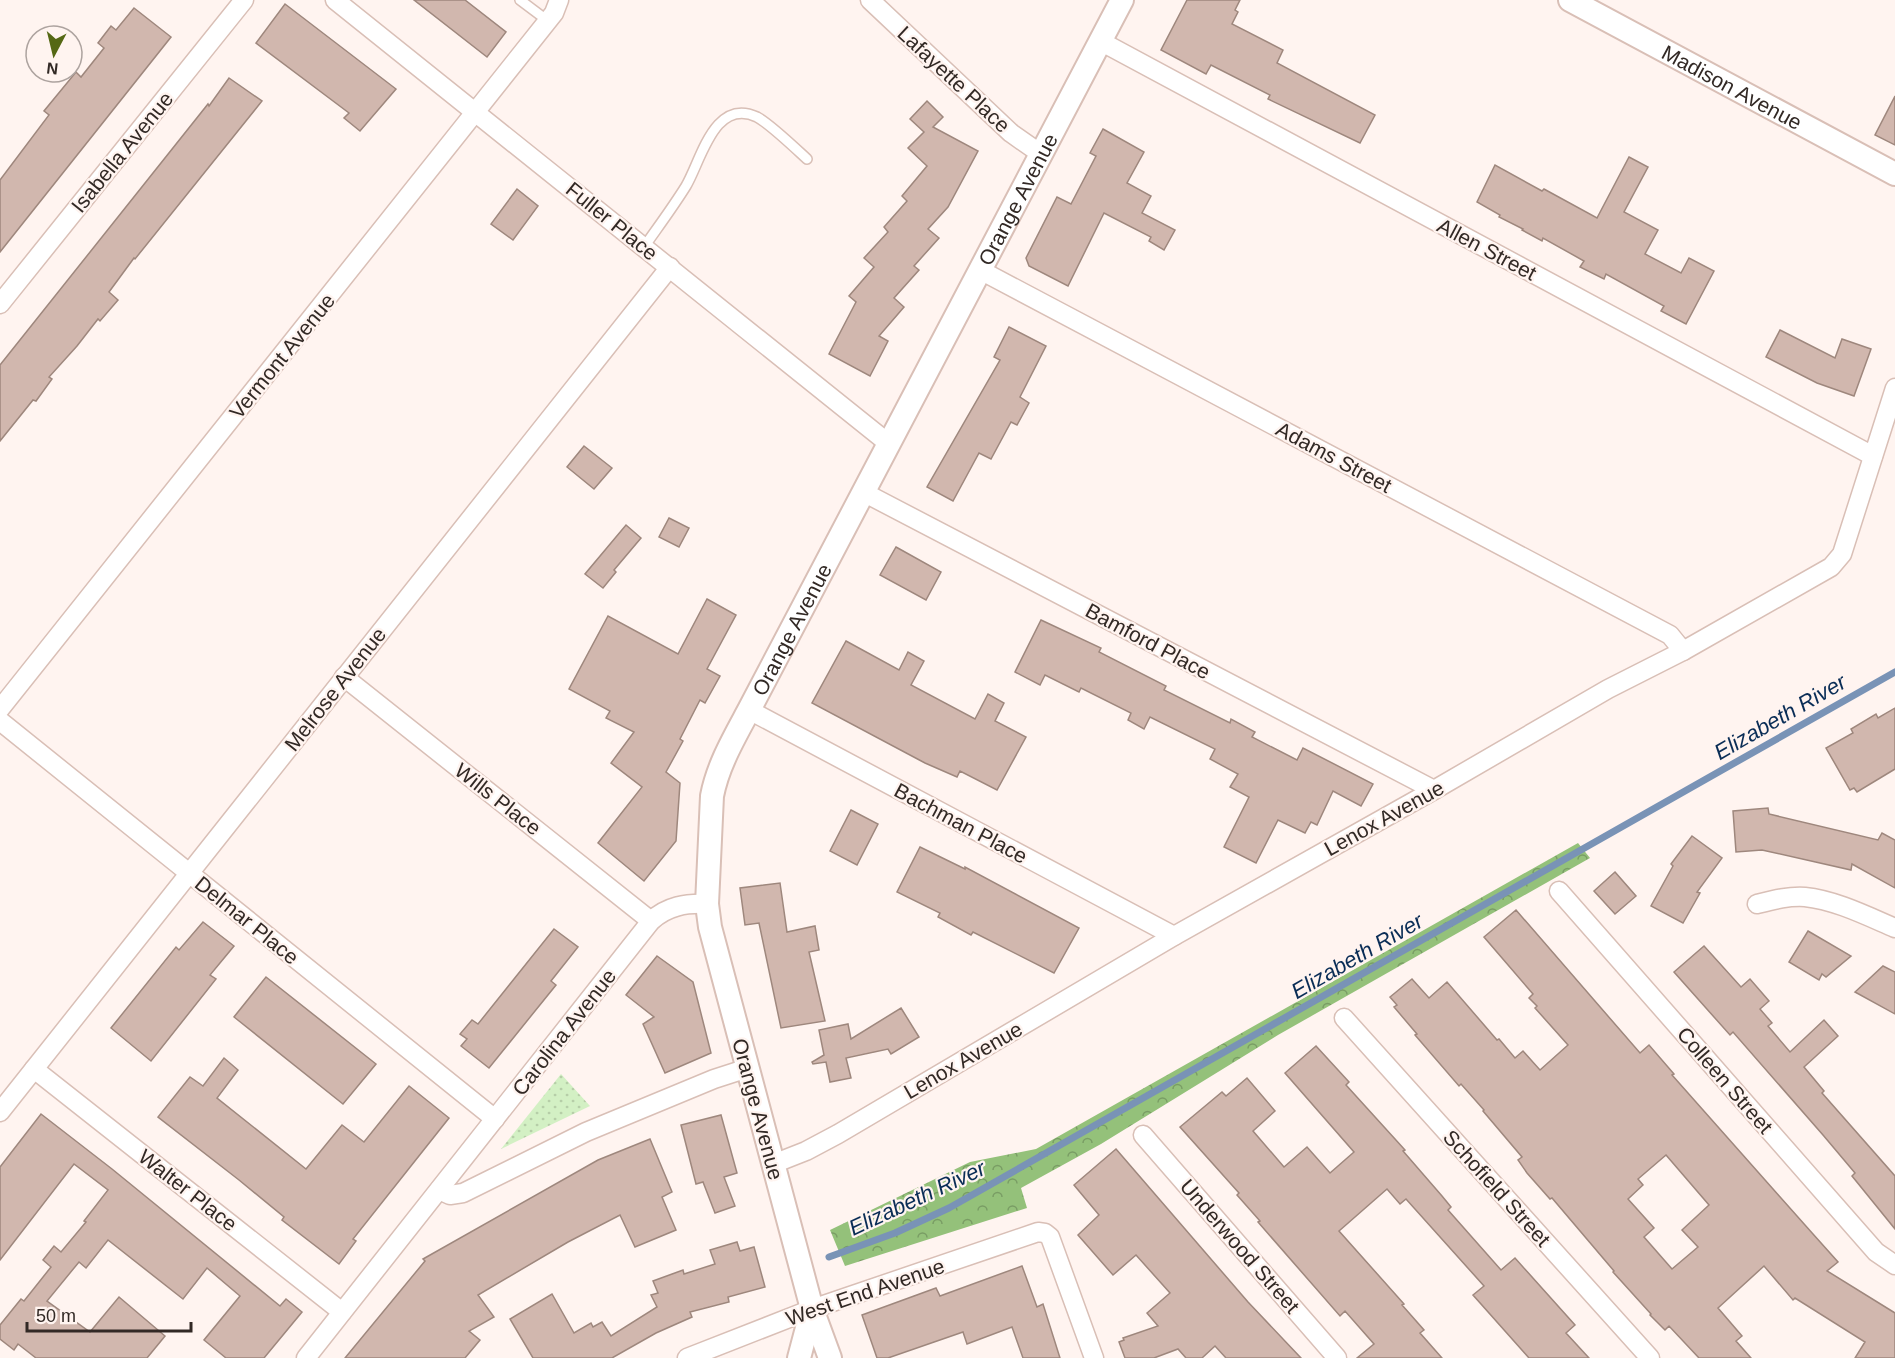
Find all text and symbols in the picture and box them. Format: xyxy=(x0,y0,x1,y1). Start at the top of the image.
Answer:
street label: Lafayette Place xyxy=(893,21,1015,137)
north arrow xyxy=(24,24,84,84)
street label: Madison Avenue xyxy=(1658,40,1806,134)
text: N xyxy=(45,59,59,78)
street label: Isabella Avenue xyxy=(67,87,177,217)
street label: Orange Avenue xyxy=(973,129,1061,269)
street label: Fuller Place xyxy=(562,177,662,265)
street label: Allen Street xyxy=(1434,213,1540,285)
street label: Vermont Avenue xyxy=(225,289,339,423)
street label: Adams Street xyxy=(1272,417,1396,497)
street label: Orange Avenue xyxy=(747,560,835,699)
street label: Bamford Place xyxy=(1082,599,1214,683)
street label: Melrose Avenue xyxy=(280,623,390,755)
water label: Elizabeth River xyxy=(1710,668,1852,765)
street label: Wills Place xyxy=(450,758,546,840)
street label: Lenox Avenue xyxy=(1320,776,1448,860)
street label: Bachman Place xyxy=(891,778,1031,868)
street label: Delmar Place xyxy=(191,871,303,969)
water label: Elizabeth River xyxy=(1287,907,1429,1004)
street label: Carolina Avenue xyxy=(508,964,620,1100)
street label: Lenox Avenue xyxy=(900,1017,1026,1103)
street label: Colleen Street xyxy=(1673,1022,1777,1138)
street label: Orange Avenue xyxy=(728,1036,788,1182)
street label: Schofield Street xyxy=(1439,1125,1555,1251)
street label: Walter Place xyxy=(134,1145,242,1235)
water label: Elizabeth River xyxy=(845,1155,991,1241)
street label: Underwood Street xyxy=(1176,1175,1304,1318)
street label: West End Avenue xyxy=(783,1254,947,1330)
scale bar xyxy=(27,1295,190,1333)
text: 50 m xyxy=(36,1306,76,1326)

